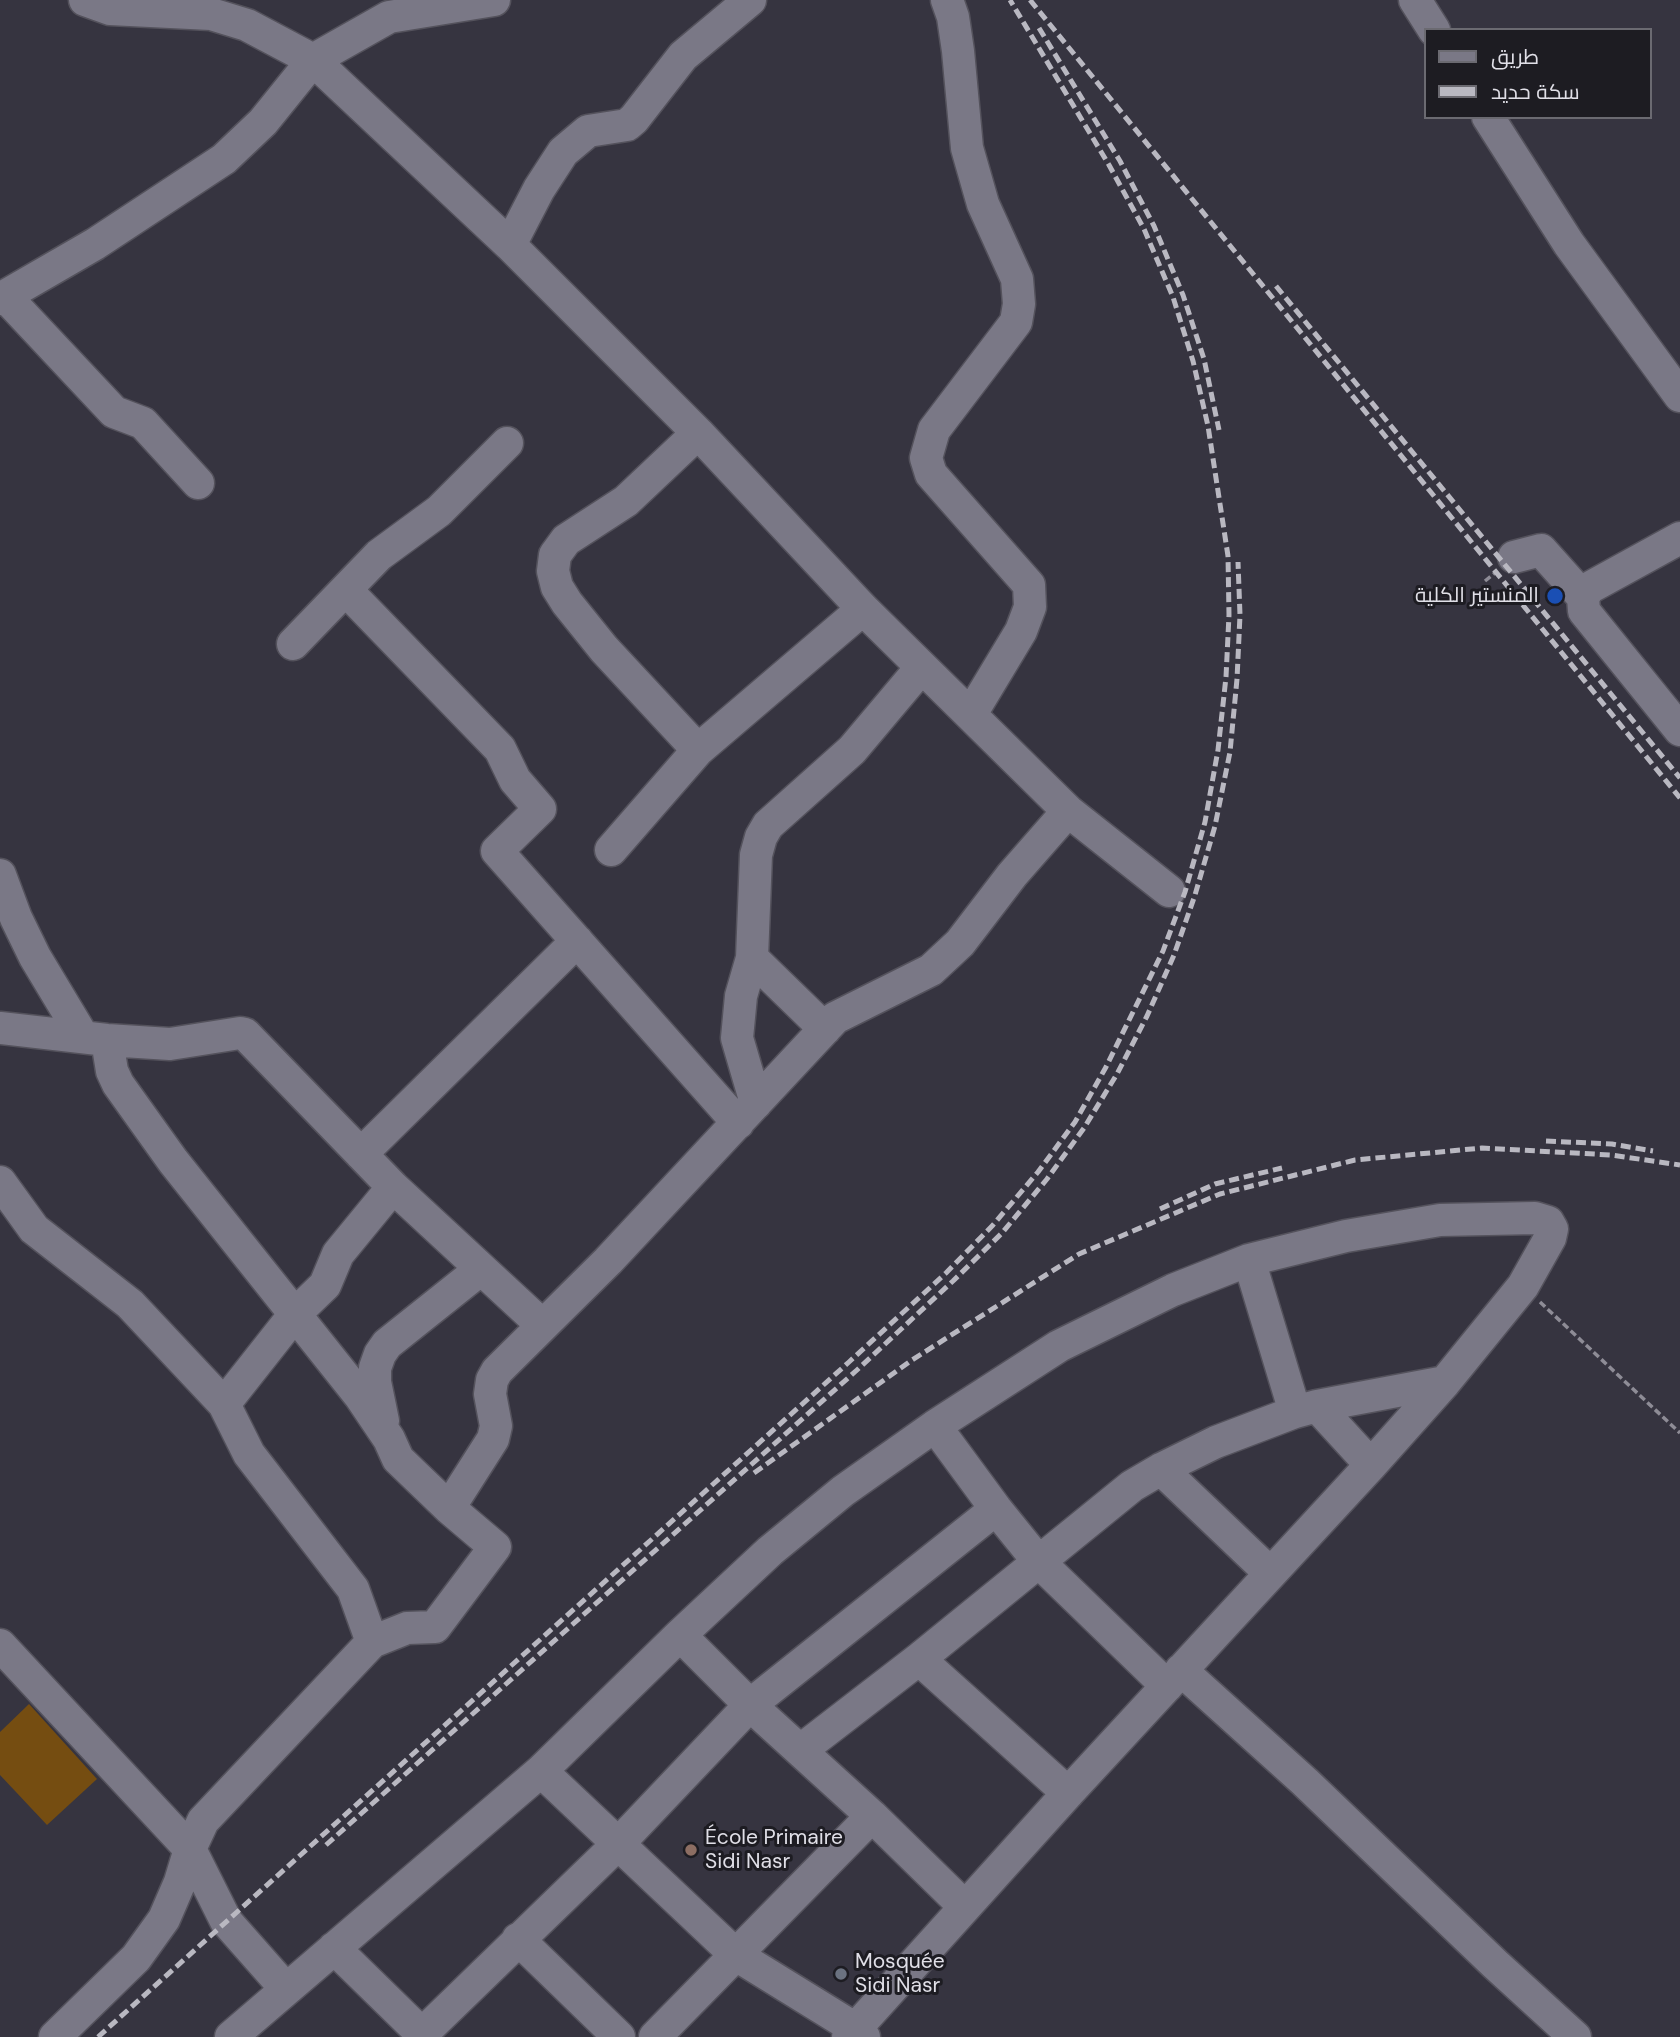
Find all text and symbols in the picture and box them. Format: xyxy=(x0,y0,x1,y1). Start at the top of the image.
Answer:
legend xyxy=(1424,28,1652,119)
text: طريق xyxy=(1491,43,1539,71)
text: سكة حديد xyxy=(1491,78,1580,106)
place label: المنستير الكلية xyxy=(1415,583,1539,609)
marker: المنستير الكلية xyxy=(1545,586,1565,606)
place label: École Primaire Sidi Nasr xyxy=(705,1825,843,1875)
marker: École Primaire Sidi Nasr xyxy=(683,1842,699,1858)
place label: Mosquée Sidi Nasr xyxy=(855,1949,945,1999)
marker: Mosquée Sidi Nasr xyxy=(833,1966,849,1982)

